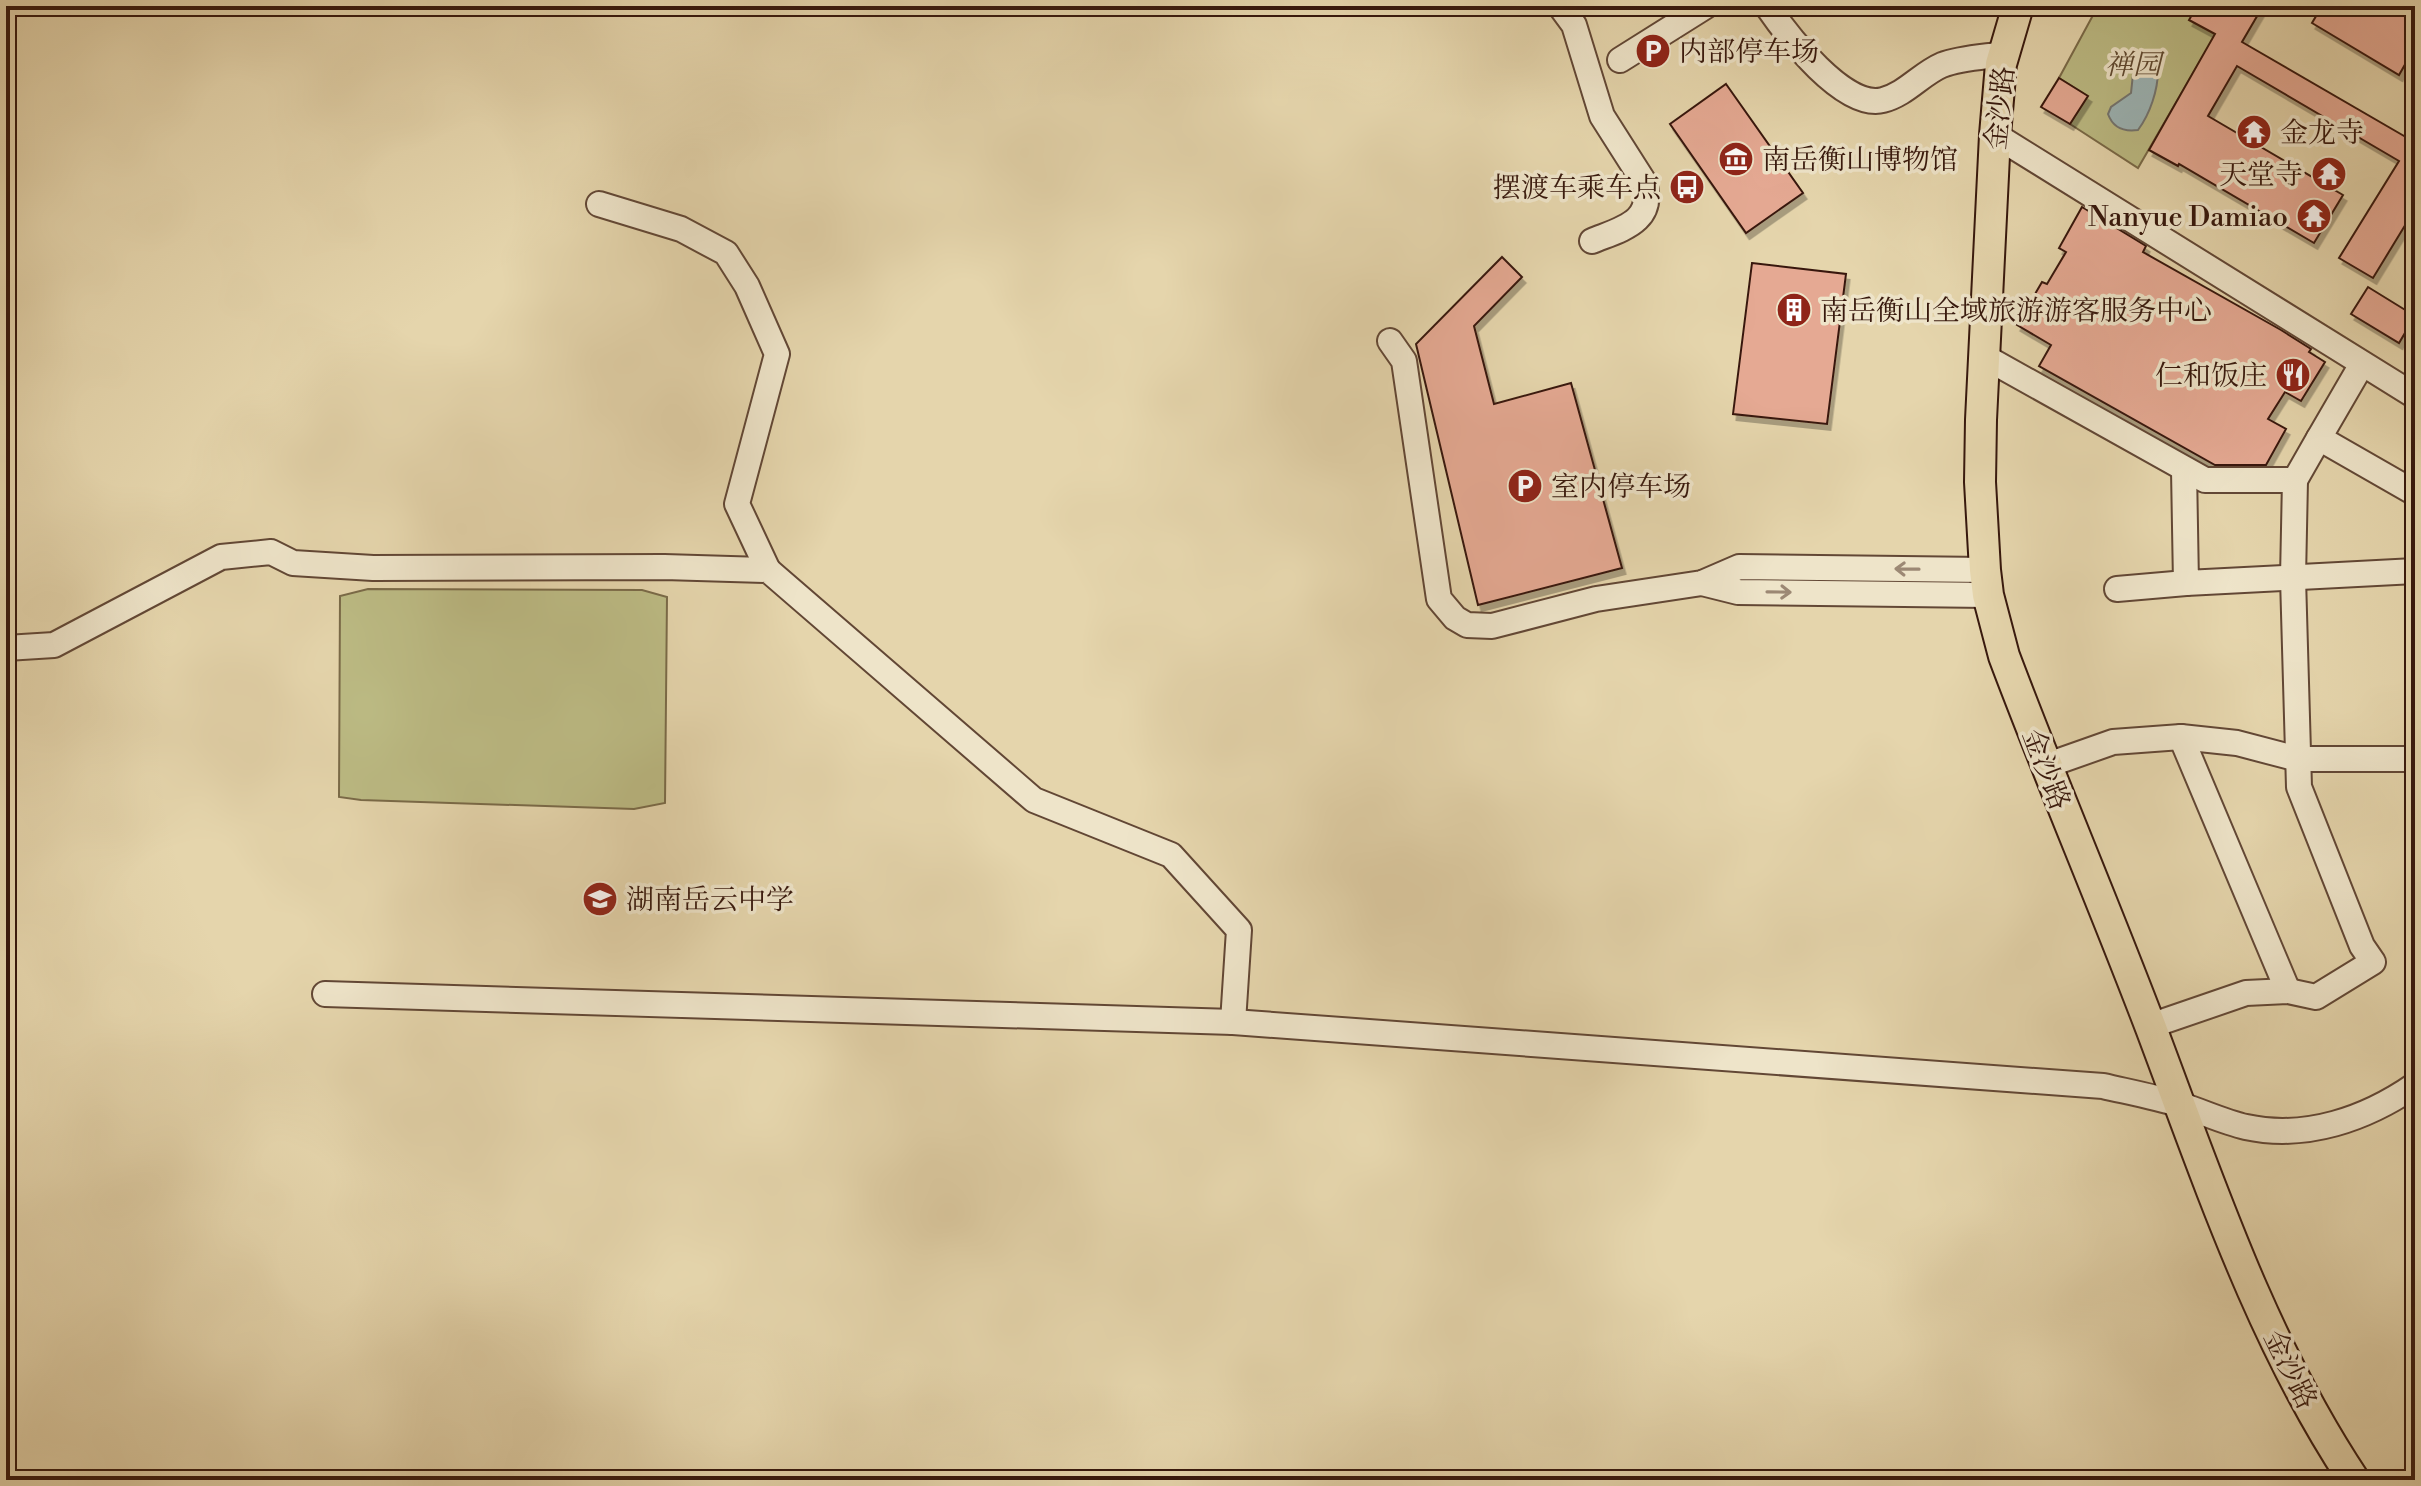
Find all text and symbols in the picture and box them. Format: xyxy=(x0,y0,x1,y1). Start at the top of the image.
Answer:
parking icon: 内部停车场 xyxy=(1634,32,1672,70)
place label: 内部停车场 xyxy=(1679,35,1819,70)
park label: 禅园 xyxy=(2105,48,2165,83)
street label: 金沙路 xyxy=(1979,65,2022,152)
temple icon: 金龙寺 xyxy=(2235,113,2273,151)
place label: 金龙寺 xyxy=(2280,116,2364,151)
museum icon: 南岳衡山博物馆 xyxy=(1717,140,1755,178)
place label: 南岳衡山博物馆 xyxy=(1762,143,1958,178)
temple icon: 天堂寺 xyxy=(2310,155,2348,193)
place label: 天堂寺 xyxy=(2219,158,2303,193)
bus stop icon: 摆渡车乘车点 xyxy=(1668,168,1706,206)
place label: 摆渡车乘车点 xyxy=(1493,171,1661,206)
temple icon: Nanyue Damiao xyxy=(2295,197,2333,235)
place label: Nanyue Damiao xyxy=(2088,200,2288,235)
building icon: 南岳衡山全域旅游游客服务中心 xyxy=(1775,291,1813,329)
place label: 南岳衡山全域旅游游客服务中心 xyxy=(1820,294,2212,329)
restaurant icon: 仁和饭庄 xyxy=(2274,356,2312,394)
place label: 仁和饭庄 xyxy=(2155,359,2267,394)
parking icon: 室内停车场 xyxy=(1506,467,1544,505)
place label: 室内停车场 xyxy=(1551,470,1691,505)
one-way arrow xyxy=(1894,561,1921,577)
one-way arrow xyxy=(1765,584,1792,600)
street label: 金沙路 xyxy=(2014,724,2077,815)
school or university icon: 湖南岳云中学 xyxy=(581,880,619,918)
place label: 湖南岳云中学 xyxy=(626,883,794,918)
street label: 金沙路 xyxy=(2256,1324,2324,1415)

